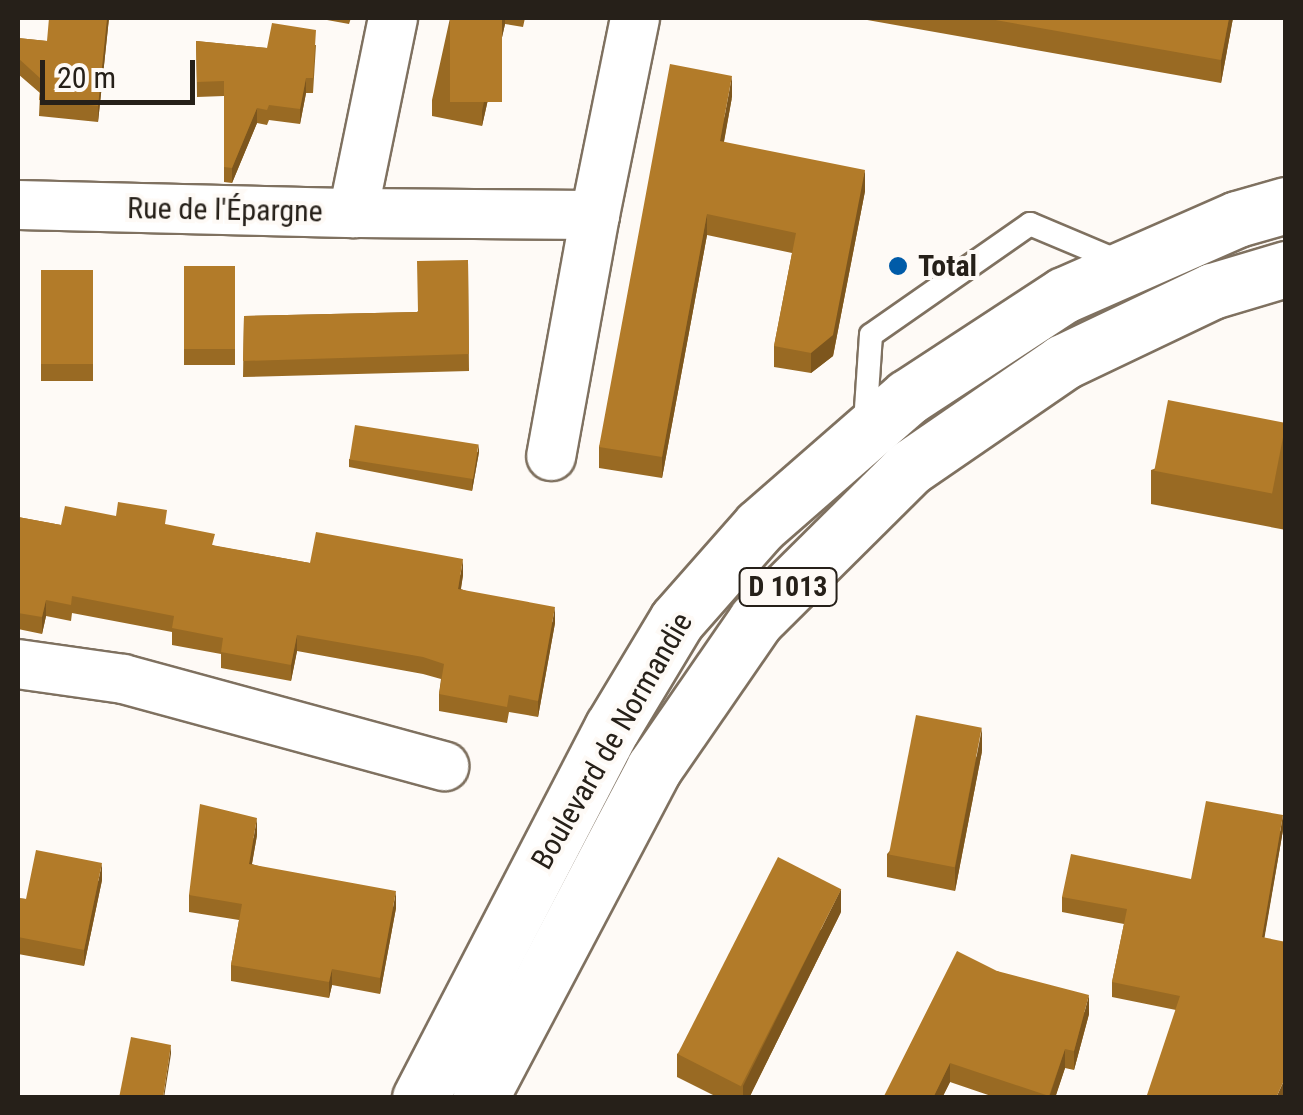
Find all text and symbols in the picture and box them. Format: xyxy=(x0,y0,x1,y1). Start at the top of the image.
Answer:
scale bar xyxy=(45,40,200,102)
text: 20 m xyxy=(57,60,116,95)
street label: Rue de l'Épargne xyxy=(127,190,323,230)
place label: Total xyxy=(918,248,977,284)
marker: Total xyxy=(887,255,909,277)
road number: D 1013 xyxy=(738,564,838,610)
street label: Boulevard de Normandie xyxy=(524,606,700,876)

